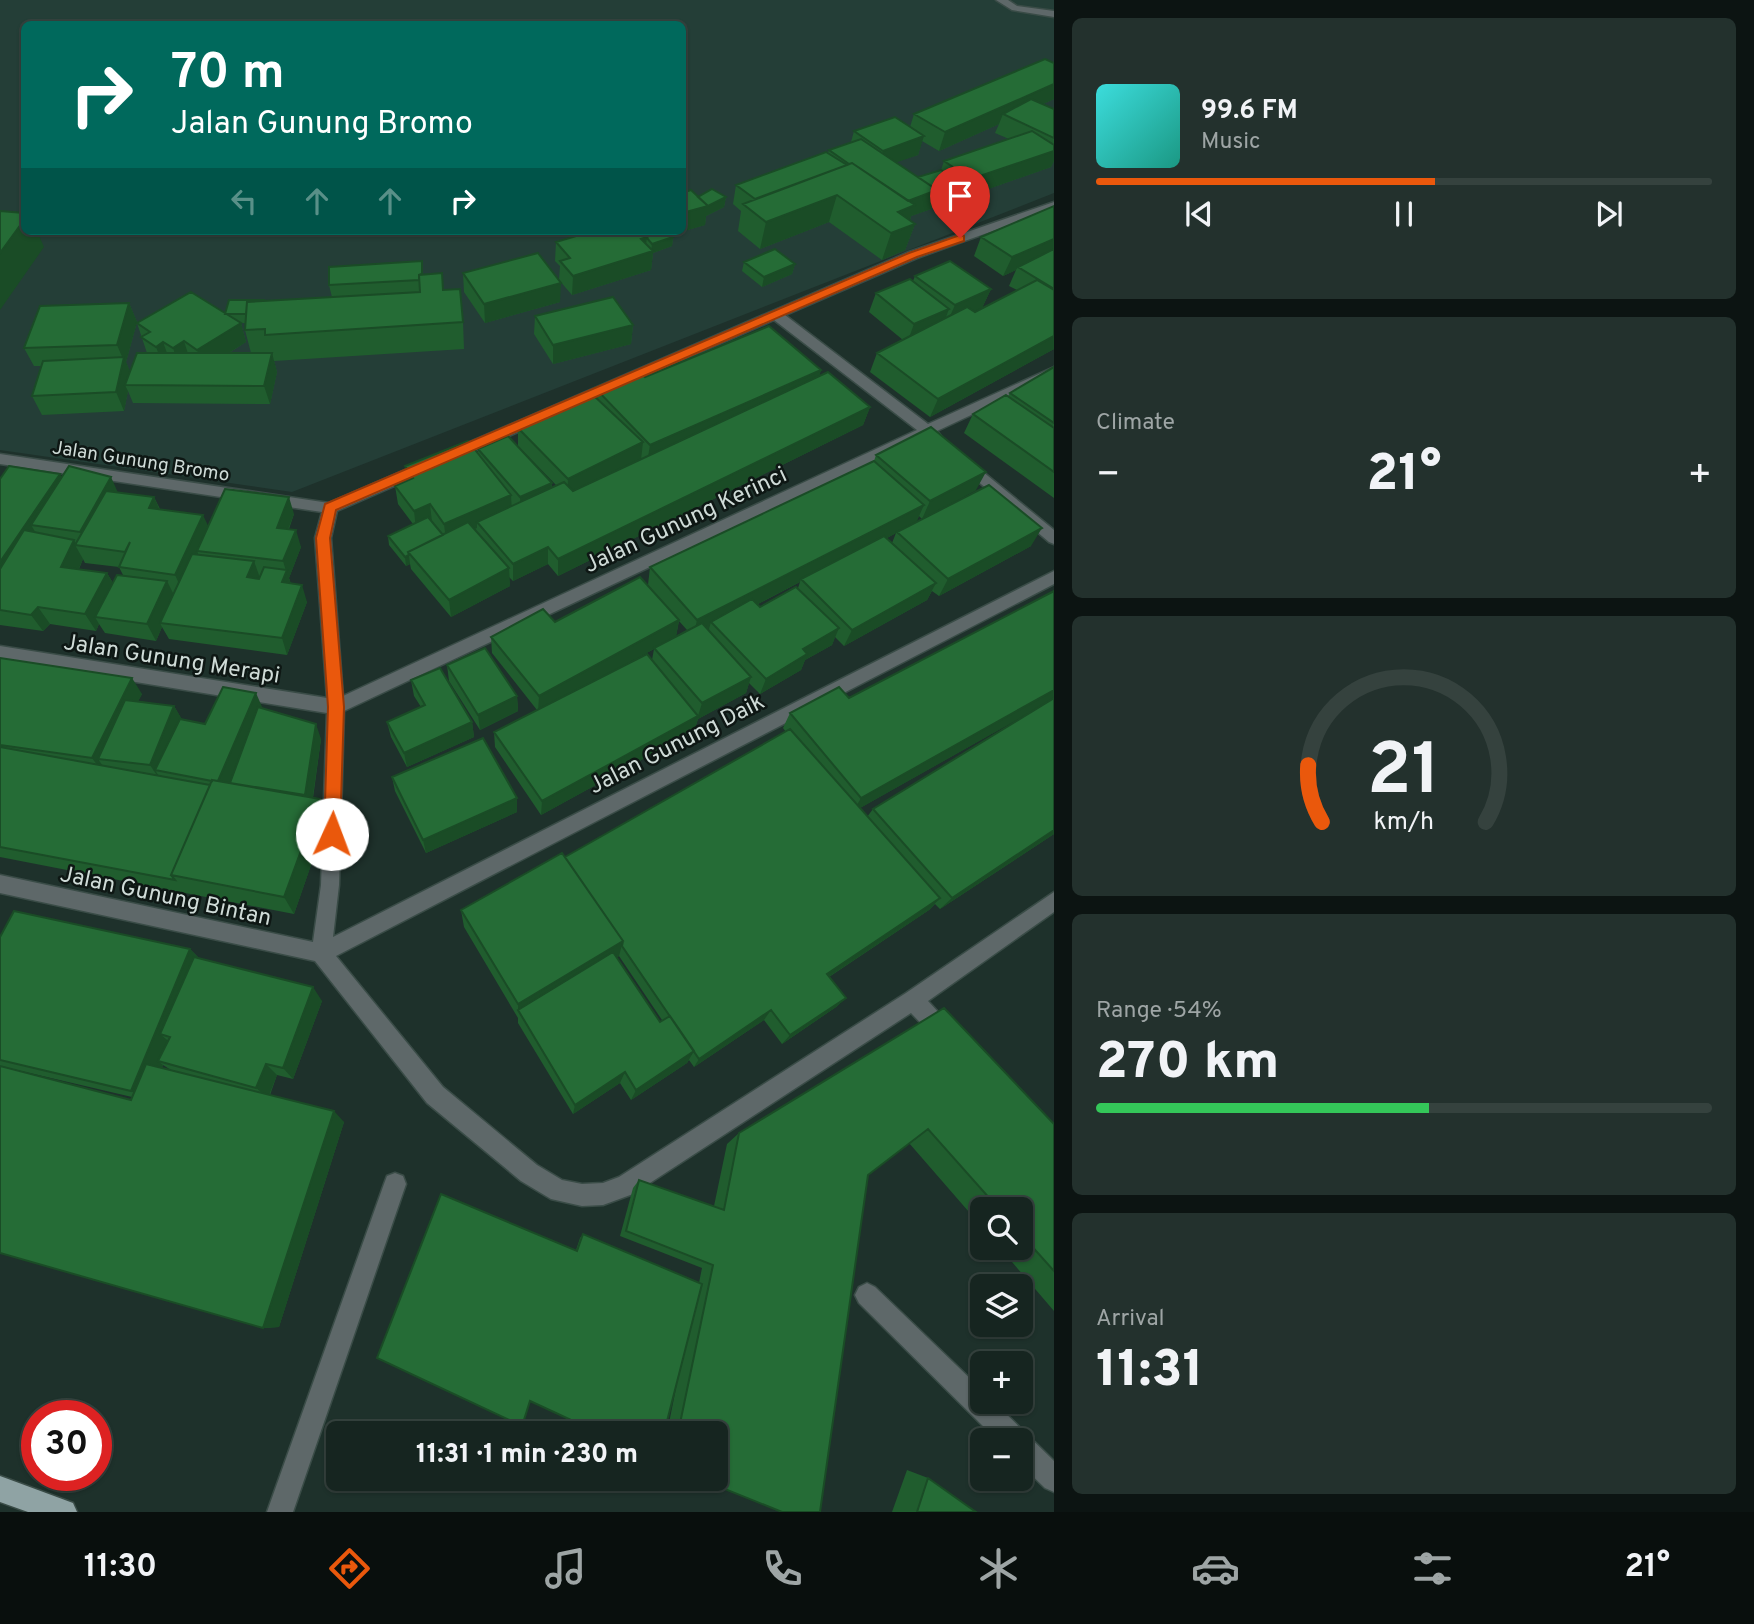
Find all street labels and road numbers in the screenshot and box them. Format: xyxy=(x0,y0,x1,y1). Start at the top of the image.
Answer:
street label: Jalan Gunung Bromo xyxy=(50,436,231,488)
street label: Jalan Gunung Kerinci xyxy=(580,462,792,581)
street label: Jalan Gunung Merapi xyxy=(61,629,282,692)
street label: Jalan Gunung Daik xyxy=(584,688,770,802)
street label: Jalan Gunung Bintan xyxy=(57,861,274,934)

